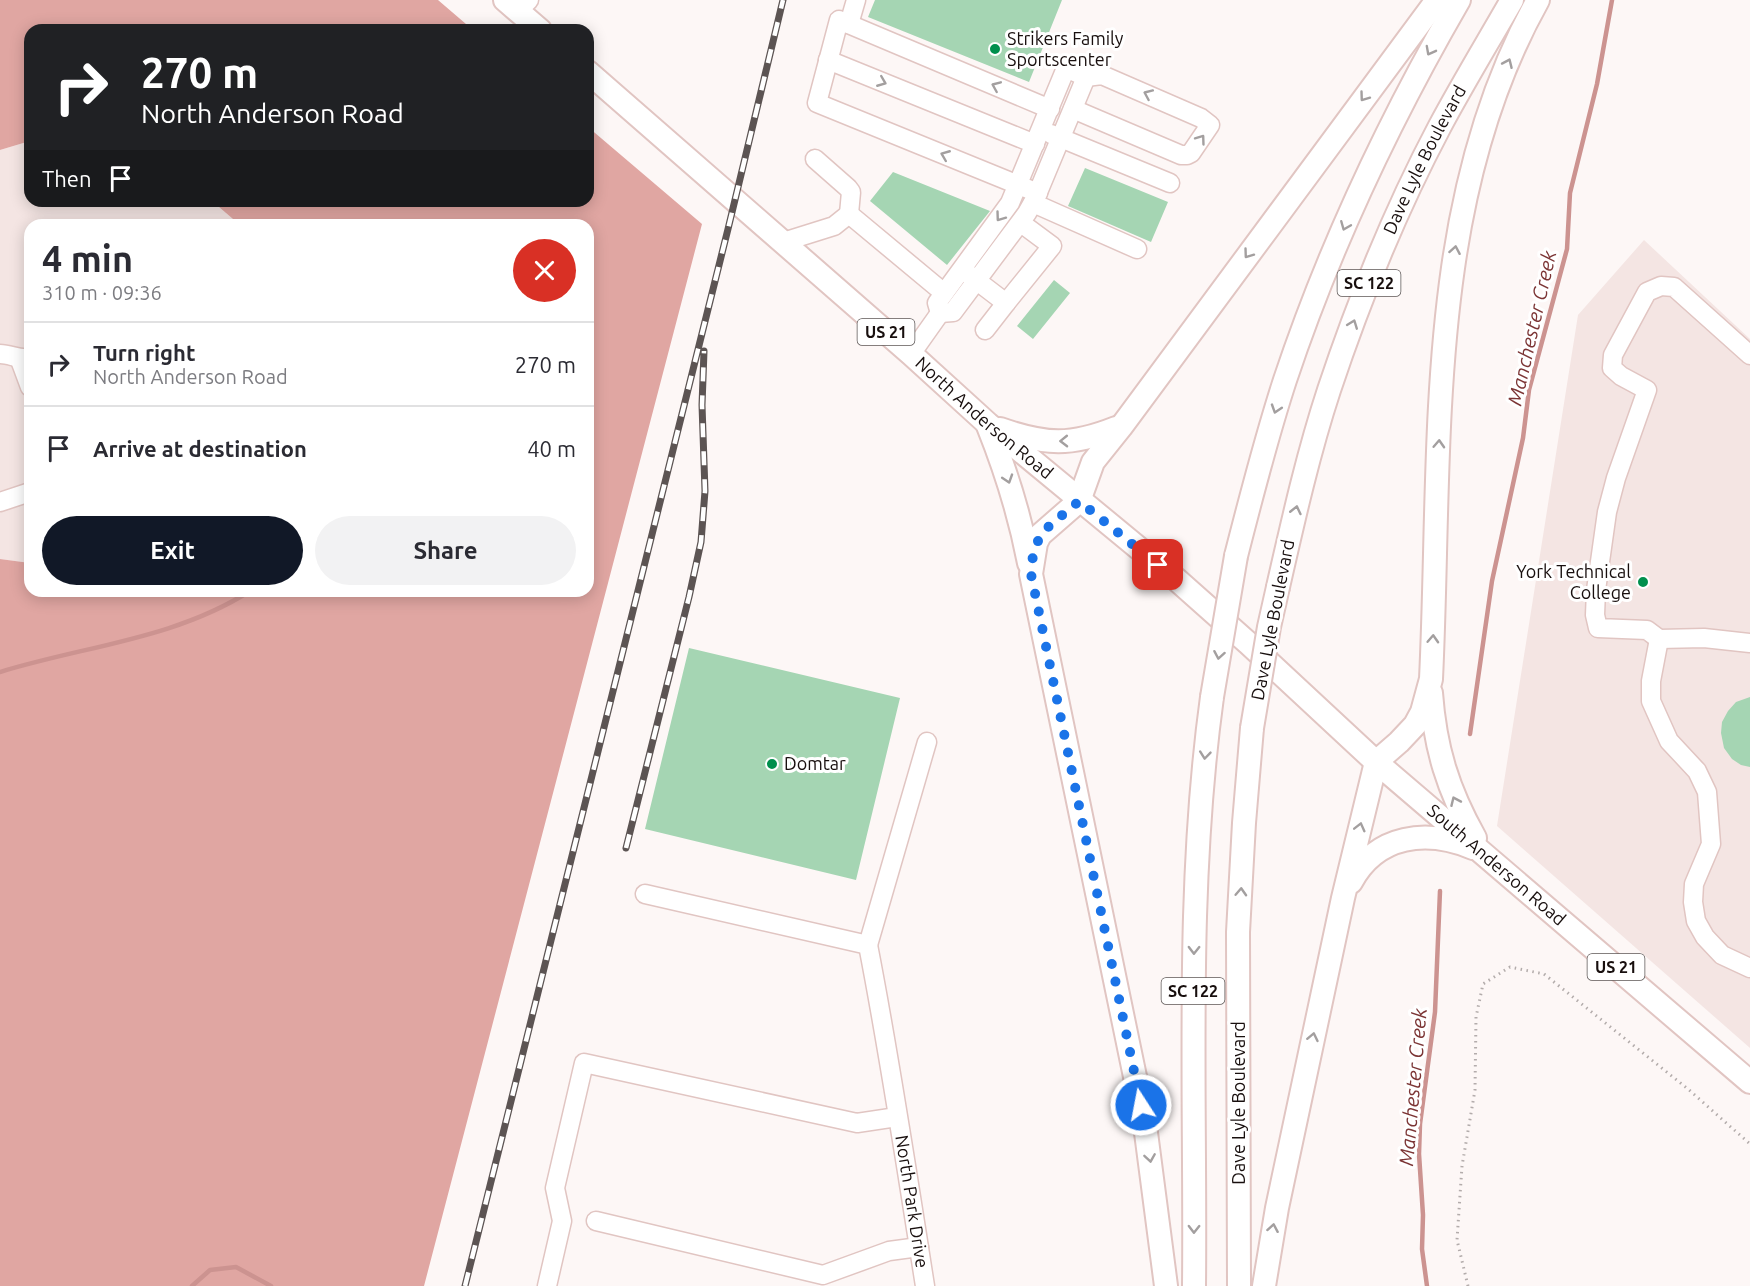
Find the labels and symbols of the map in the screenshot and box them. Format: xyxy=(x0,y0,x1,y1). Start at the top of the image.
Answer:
place label: Strikers Family Sportscenter xyxy=(1007,28,1124,69)
marker: Strikers Family Sportscenter xyxy=(988,42,1002,56)
one-way arrow xyxy=(1426,45,1438,56)
one-way arrow xyxy=(1500,58,1512,69)
one-way arrow xyxy=(876,75,887,87)
one-way arrow xyxy=(991,81,1002,93)
street label: Dave Lyle Boulevard xyxy=(1379,82,1469,237)
one-way arrow xyxy=(1143,90,1154,102)
one-way arrow xyxy=(1360,91,1371,102)
one-way arrow xyxy=(1194,135,1205,146)
one-way arrow xyxy=(940,150,951,162)
one-way arrow xyxy=(996,210,1007,221)
one-way arrow xyxy=(1339,220,1352,231)
one-way arrow xyxy=(1448,245,1461,255)
water label: Manchester Creek xyxy=(1502,247,1561,408)
one-way arrow xyxy=(1244,248,1255,259)
road number: SC 122 xyxy=(1338,270,1400,296)
road number: US 21 xyxy=(858,319,914,345)
one-way arrow xyxy=(1346,319,1358,330)
street label: North Anderson Road xyxy=(912,352,1057,482)
one-way arrow xyxy=(1271,403,1284,414)
one-way arrow xyxy=(1060,435,1069,448)
one-way arrow xyxy=(1433,439,1446,448)
one-way arrow xyxy=(1001,473,1014,484)
one-way arrow xyxy=(1288,505,1301,515)
street label: Dave Lyle Boulevard xyxy=(1247,538,1297,702)
pin xyxy=(1132,539,1183,590)
place label: York Technical College xyxy=(1516,561,1631,602)
marker: York Technical College xyxy=(1636,575,1650,589)
one-way arrow xyxy=(1426,634,1439,643)
one-way arrow xyxy=(1213,649,1226,659)
one-way arrow xyxy=(1199,751,1212,760)
place label: Domtar xyxy=(784,753,846,773)
marker: Domtar xyxy=(765,757,779,771)
one-way arrow xyxy=(1451,796,1463,807)
street label: South Anderson Road xyxy=(1424,800,1570,929)
one-way arrow xyxy=(1353,822,1366,832)
one-way arrow xyxy=(1234,887,1247,896)
one-way arrow xyxy=(1188,945,1200,954)
road number: US 21 xyxy=(1588,954,1644,980)
road number: SC 122 xyxy=(1162,978,1224,1004)
water label: Manchester Creek xyxy=(1394,1006,1431,1167)
street label: Dave Lyle Boulevard xyxy=(1228,1021,1248,1185)
one-way arrow xyxy=(1306,1033,1319,1043)
position arrow xyxy=(1109,1073,1173,1137)
street label: North Park Drive xyxy=(892,1133,933,1269)
one-way arrow xyxy=(1143,1153,1155,1162)
one-way arrow xyxy=(1188,1224,1200,1233)
one-way arrow xyxy=(1267,1224,1279,1233)

